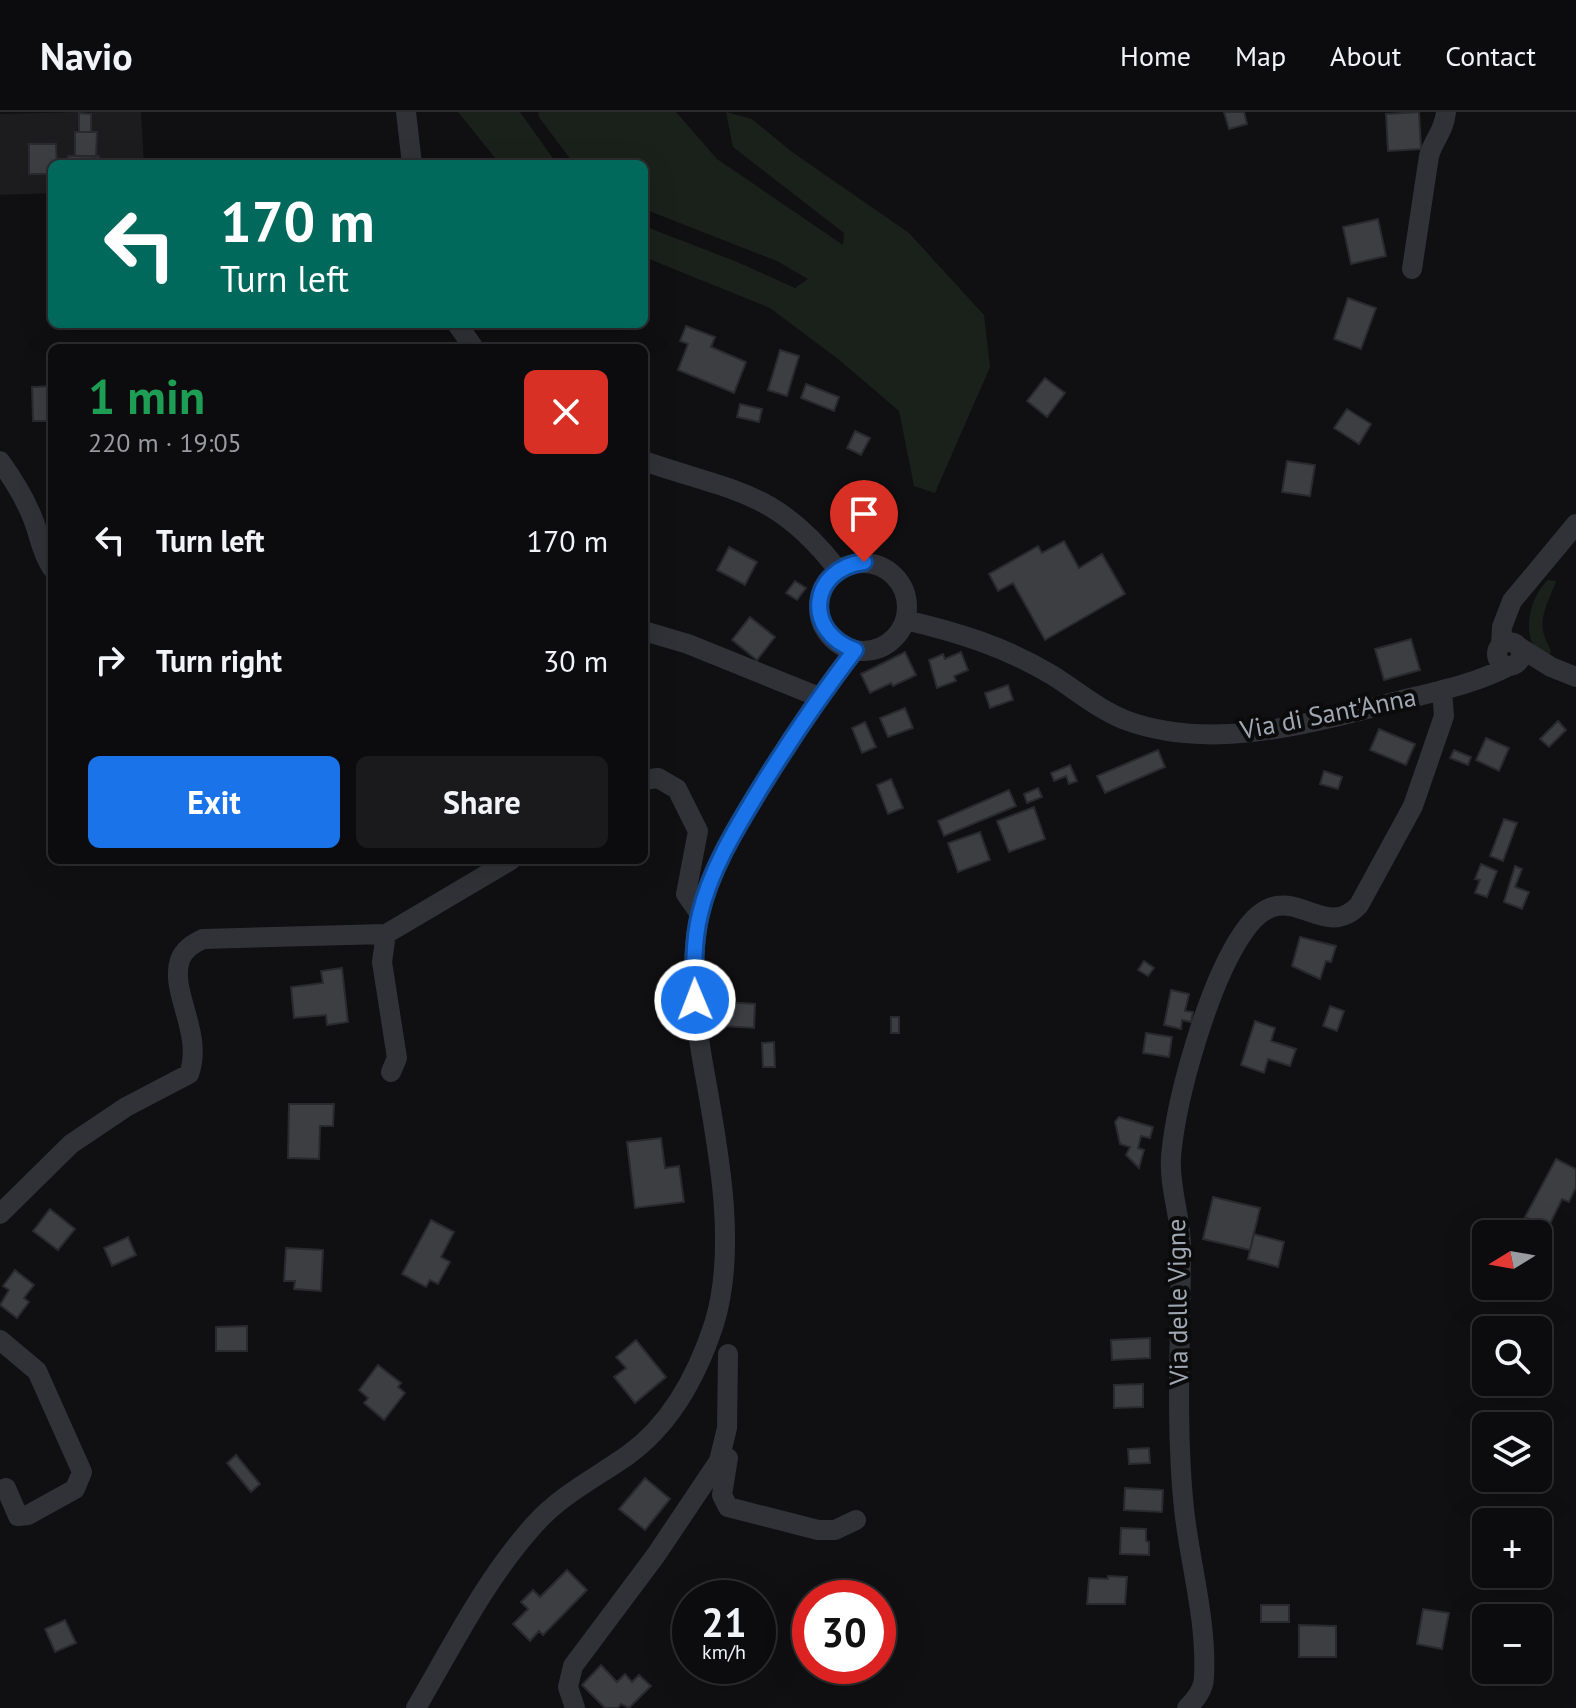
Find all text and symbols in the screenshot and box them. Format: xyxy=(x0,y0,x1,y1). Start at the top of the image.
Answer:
text: Navio xyxy=(40,31,133,80)
text: Home xyxy=(1120,37,1191,74)
text: Map xyxy=(1235,37,1286,74)
text: About xyxy=(1330,37,1401,74)
text: Contact xyxy=(1445,37,1536,74)
text: 170 m xyxy=(220,185,375,257)
icon: left xyxy=(88,192,192,296)
text: Turn left xyxy=(220,255,349,302)
text: 1 min xyxy=(88,365,205,427)
button: close xyxy=(524,370,608,454)
text: 220 m · 19:05 xyxy=(88,426,242,459)
pin xyxy=(830,480,898,562)
icon: arrive xyxy=(842,492,886,536)
icon: left xyxy=(88,518,132,562)
text: Turn left xyxy=(156,521,264,560)
text: 170 m xyxy=(527,521,608,560)
icon: right xyxy=(88,638,132,682)
text: Turn right xyxy=(156,641,282,680)
text: 30 m xyxy=(543,641,608,680)
street label: Via di Sant'Anna xyxy=(1236,680,1419,746)
button: Exit xyxy=(88,756,340,848)
button: Share xyxy=(356,756,608,848)
position arrow xyxy=(653,958,737,1042)
street label: Via delle Vigne xyxy=(1159,1218,1195,1387)
north arrow xyxy=(1472,1220,1552,1300)
map controls xyxy=(1472,1220,1552,1684)
button: search xyxy=(1472,1316,1552,1396)
button: layers xyxy=(1472,1412,1552,1492)
button: + xyxy=(1472,1508,1552,1588)
speed limit sign: 30 xyxy=(792,1580,896,1684)
text: 21 xyxy=(701,1596,747,1648)
button: − xyxy=(1472,1604,1552,1684)
text: km/h xyxy=(702,1639,746,1665)

